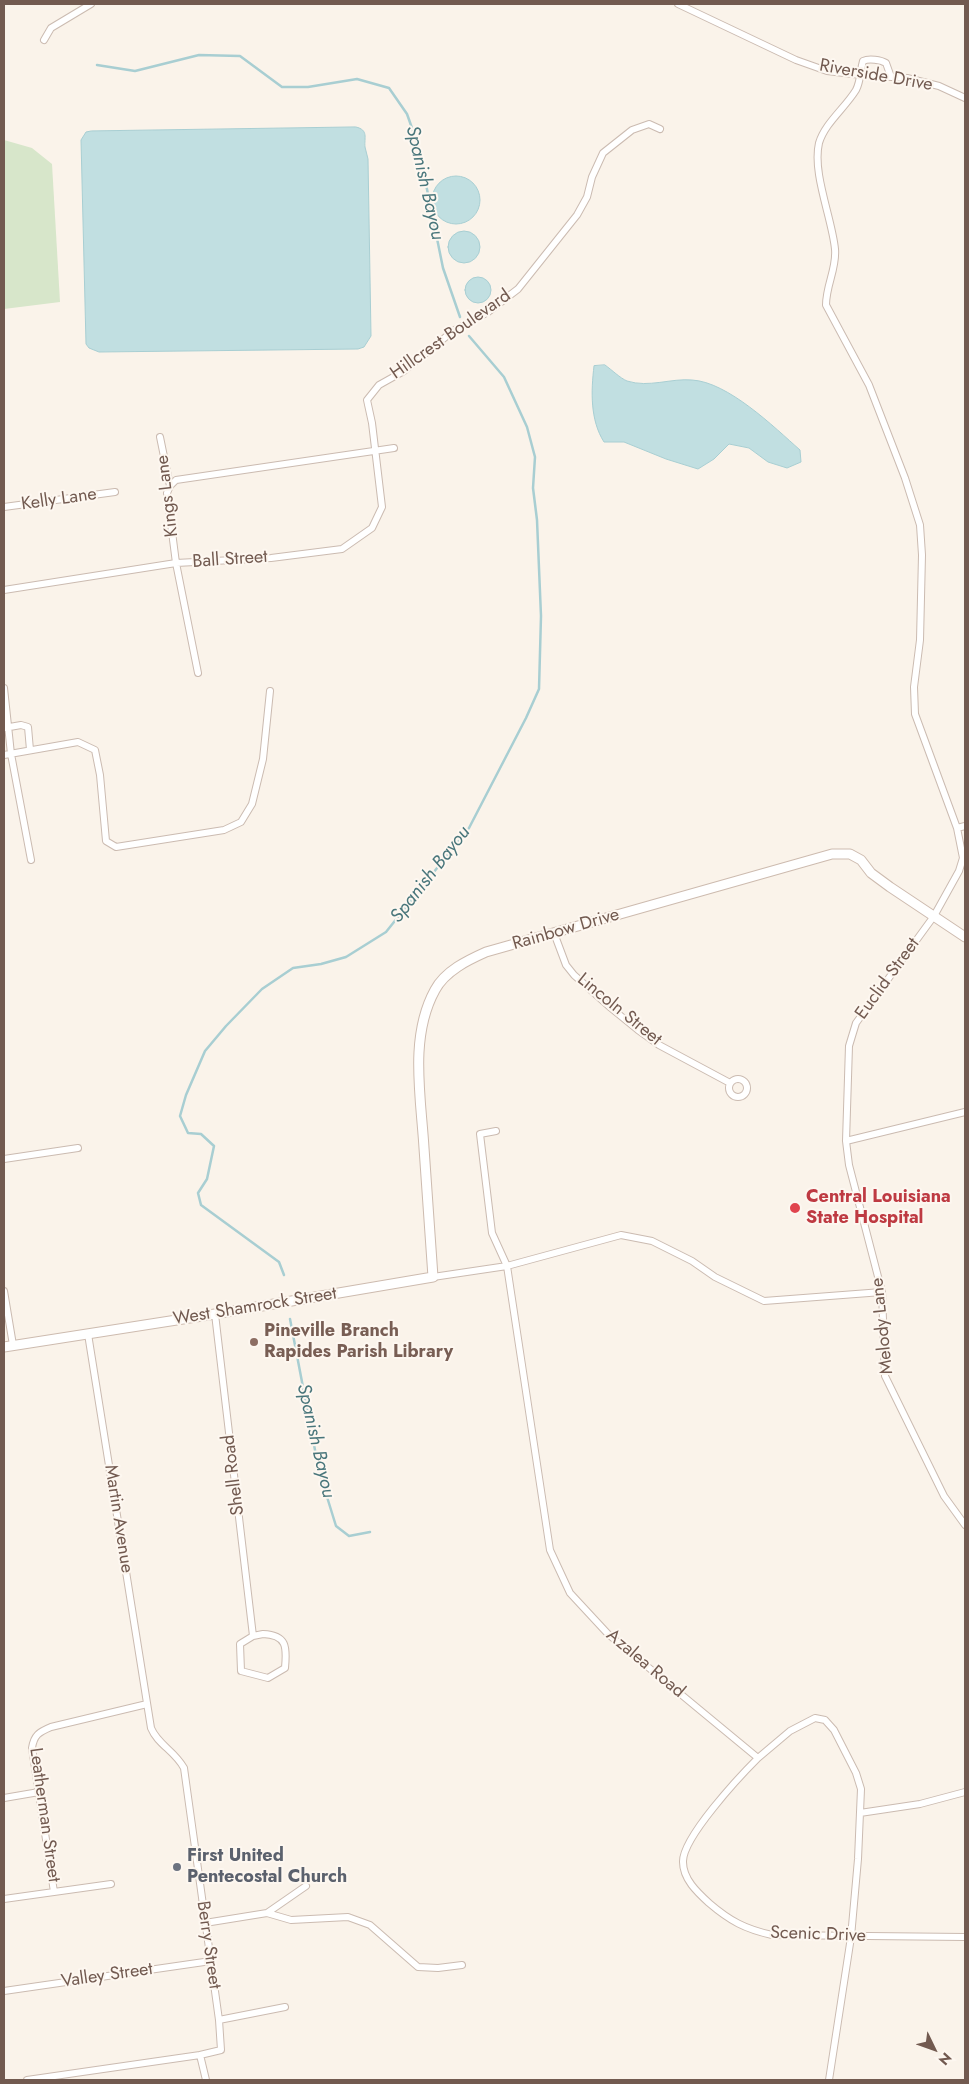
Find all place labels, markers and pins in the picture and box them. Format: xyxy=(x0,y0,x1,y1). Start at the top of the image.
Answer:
place label: Central Louisiana State Hospital xyxy=(806,1187,951,1230)
marker: Central Louisiana State Hospital xyxy=(788,1201,802,1215)
place label: Pineville Branch Rapides Parish Library xyxy=(264,1321,453,1364)
marker: Pineville Branch Rapides Parish Library xyxy=(248,1336,260,1348)
place label: First United Pentecostal Church xyxy=(187,1846,347,1888)
marker: First United Pentecostal Church xyxy=(171,1861,183,1873)

